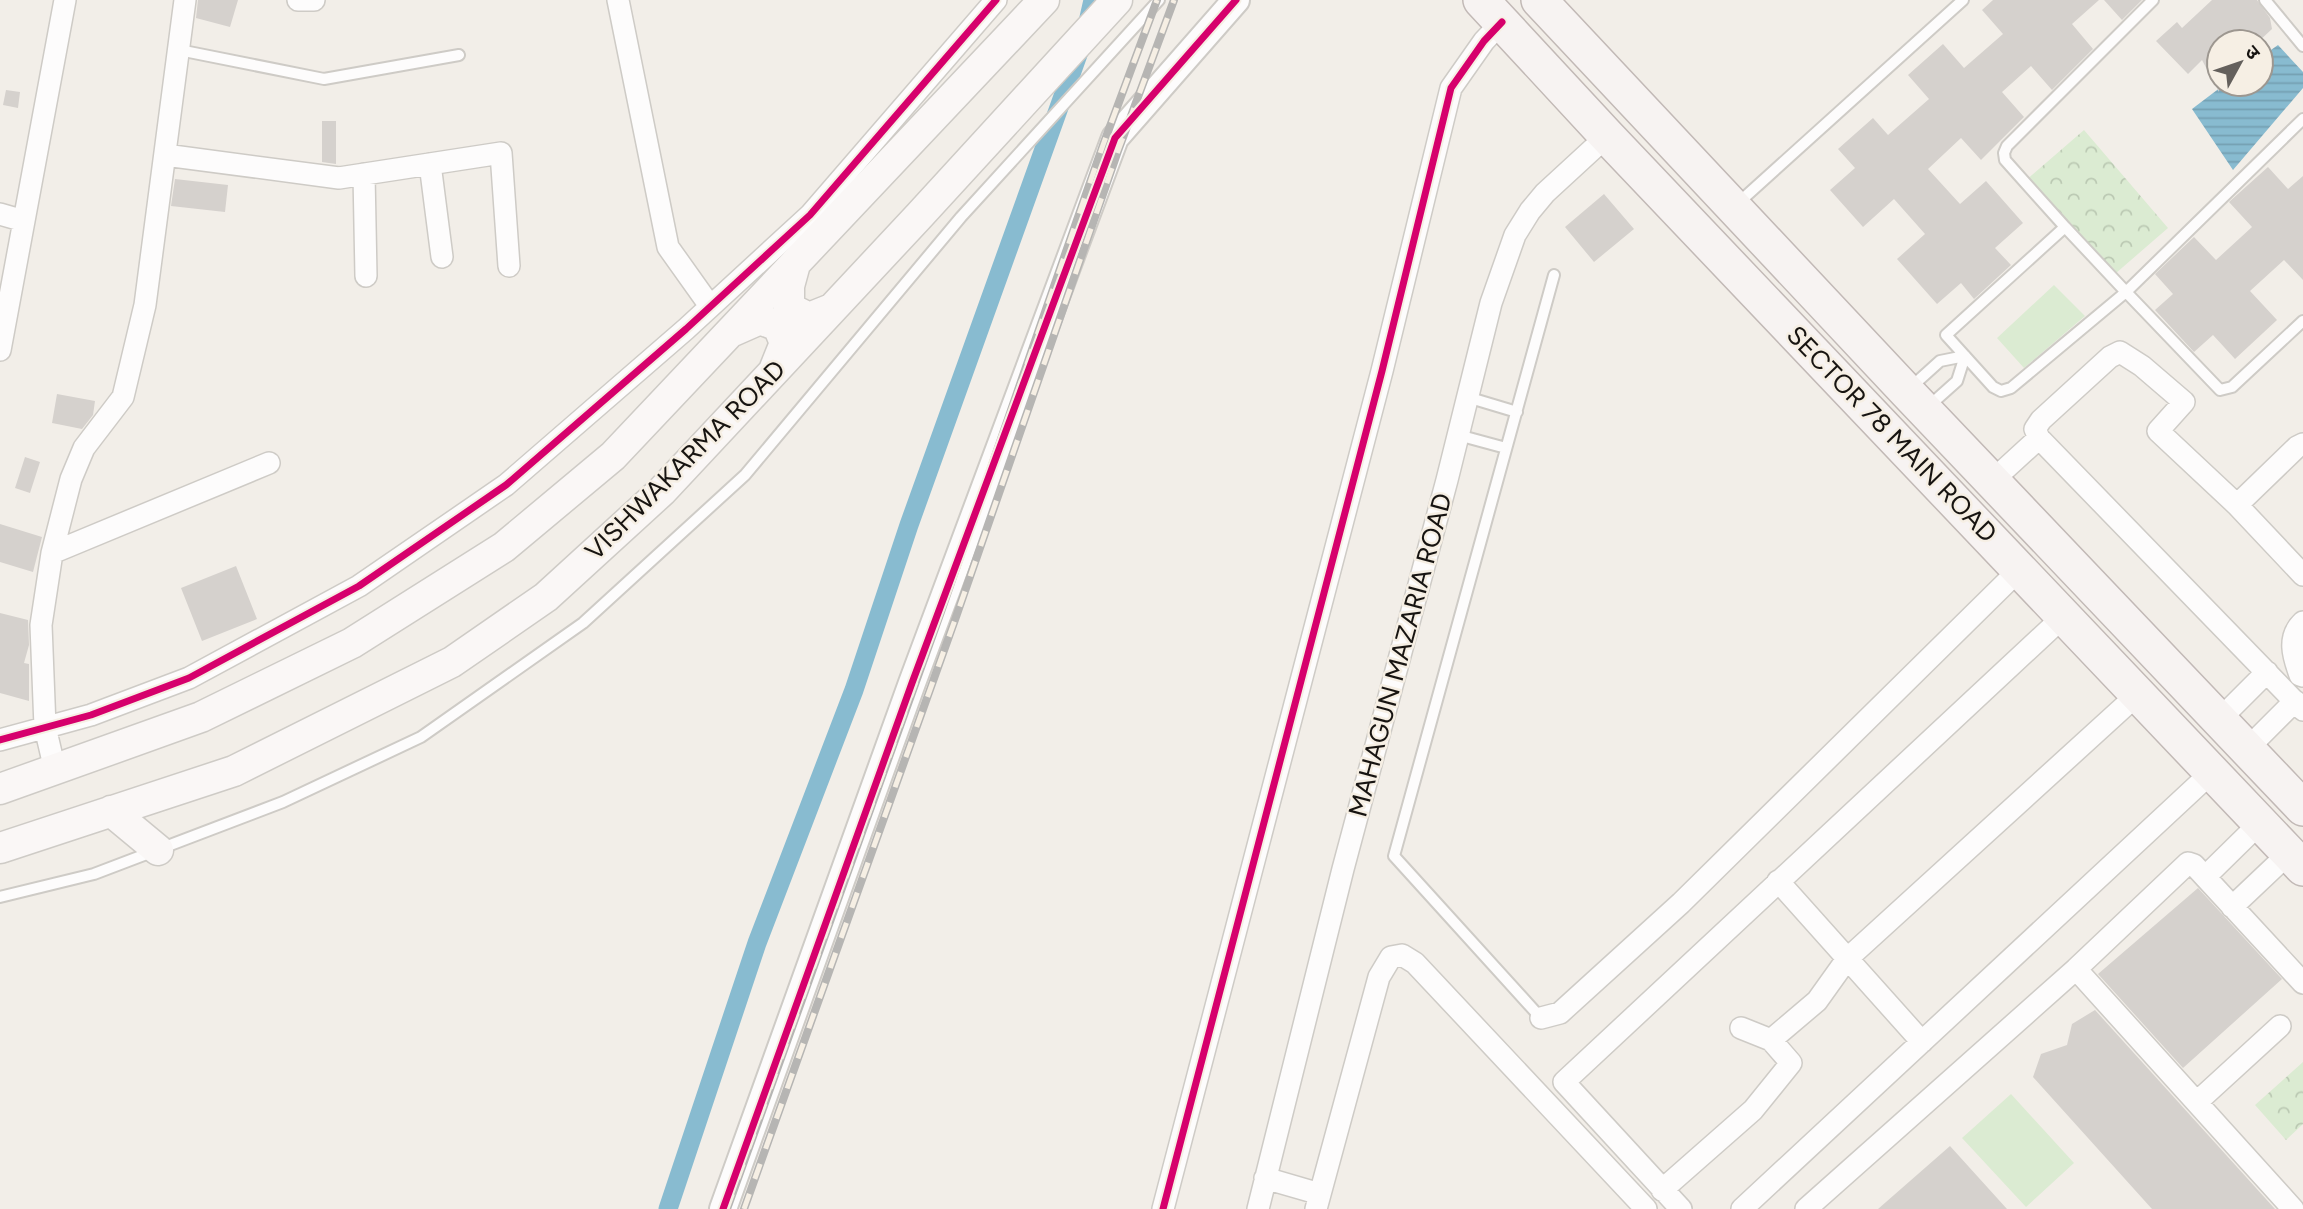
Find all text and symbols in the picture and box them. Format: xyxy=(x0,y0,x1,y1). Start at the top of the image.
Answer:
north arrow xyxy=(2205,28,2275,98)
text: उ xyxy=(2240,41,2266,65)
street label: SECTOR 78 MAIN ROAD xyxy=(1780,319,2004,549)
street label: VISHWAKARMA ROAD xyxy=(578,353,792,567)
street label: MAHAGUN MAZARIA ROAD xyxy=(1341,490,1459,820)

